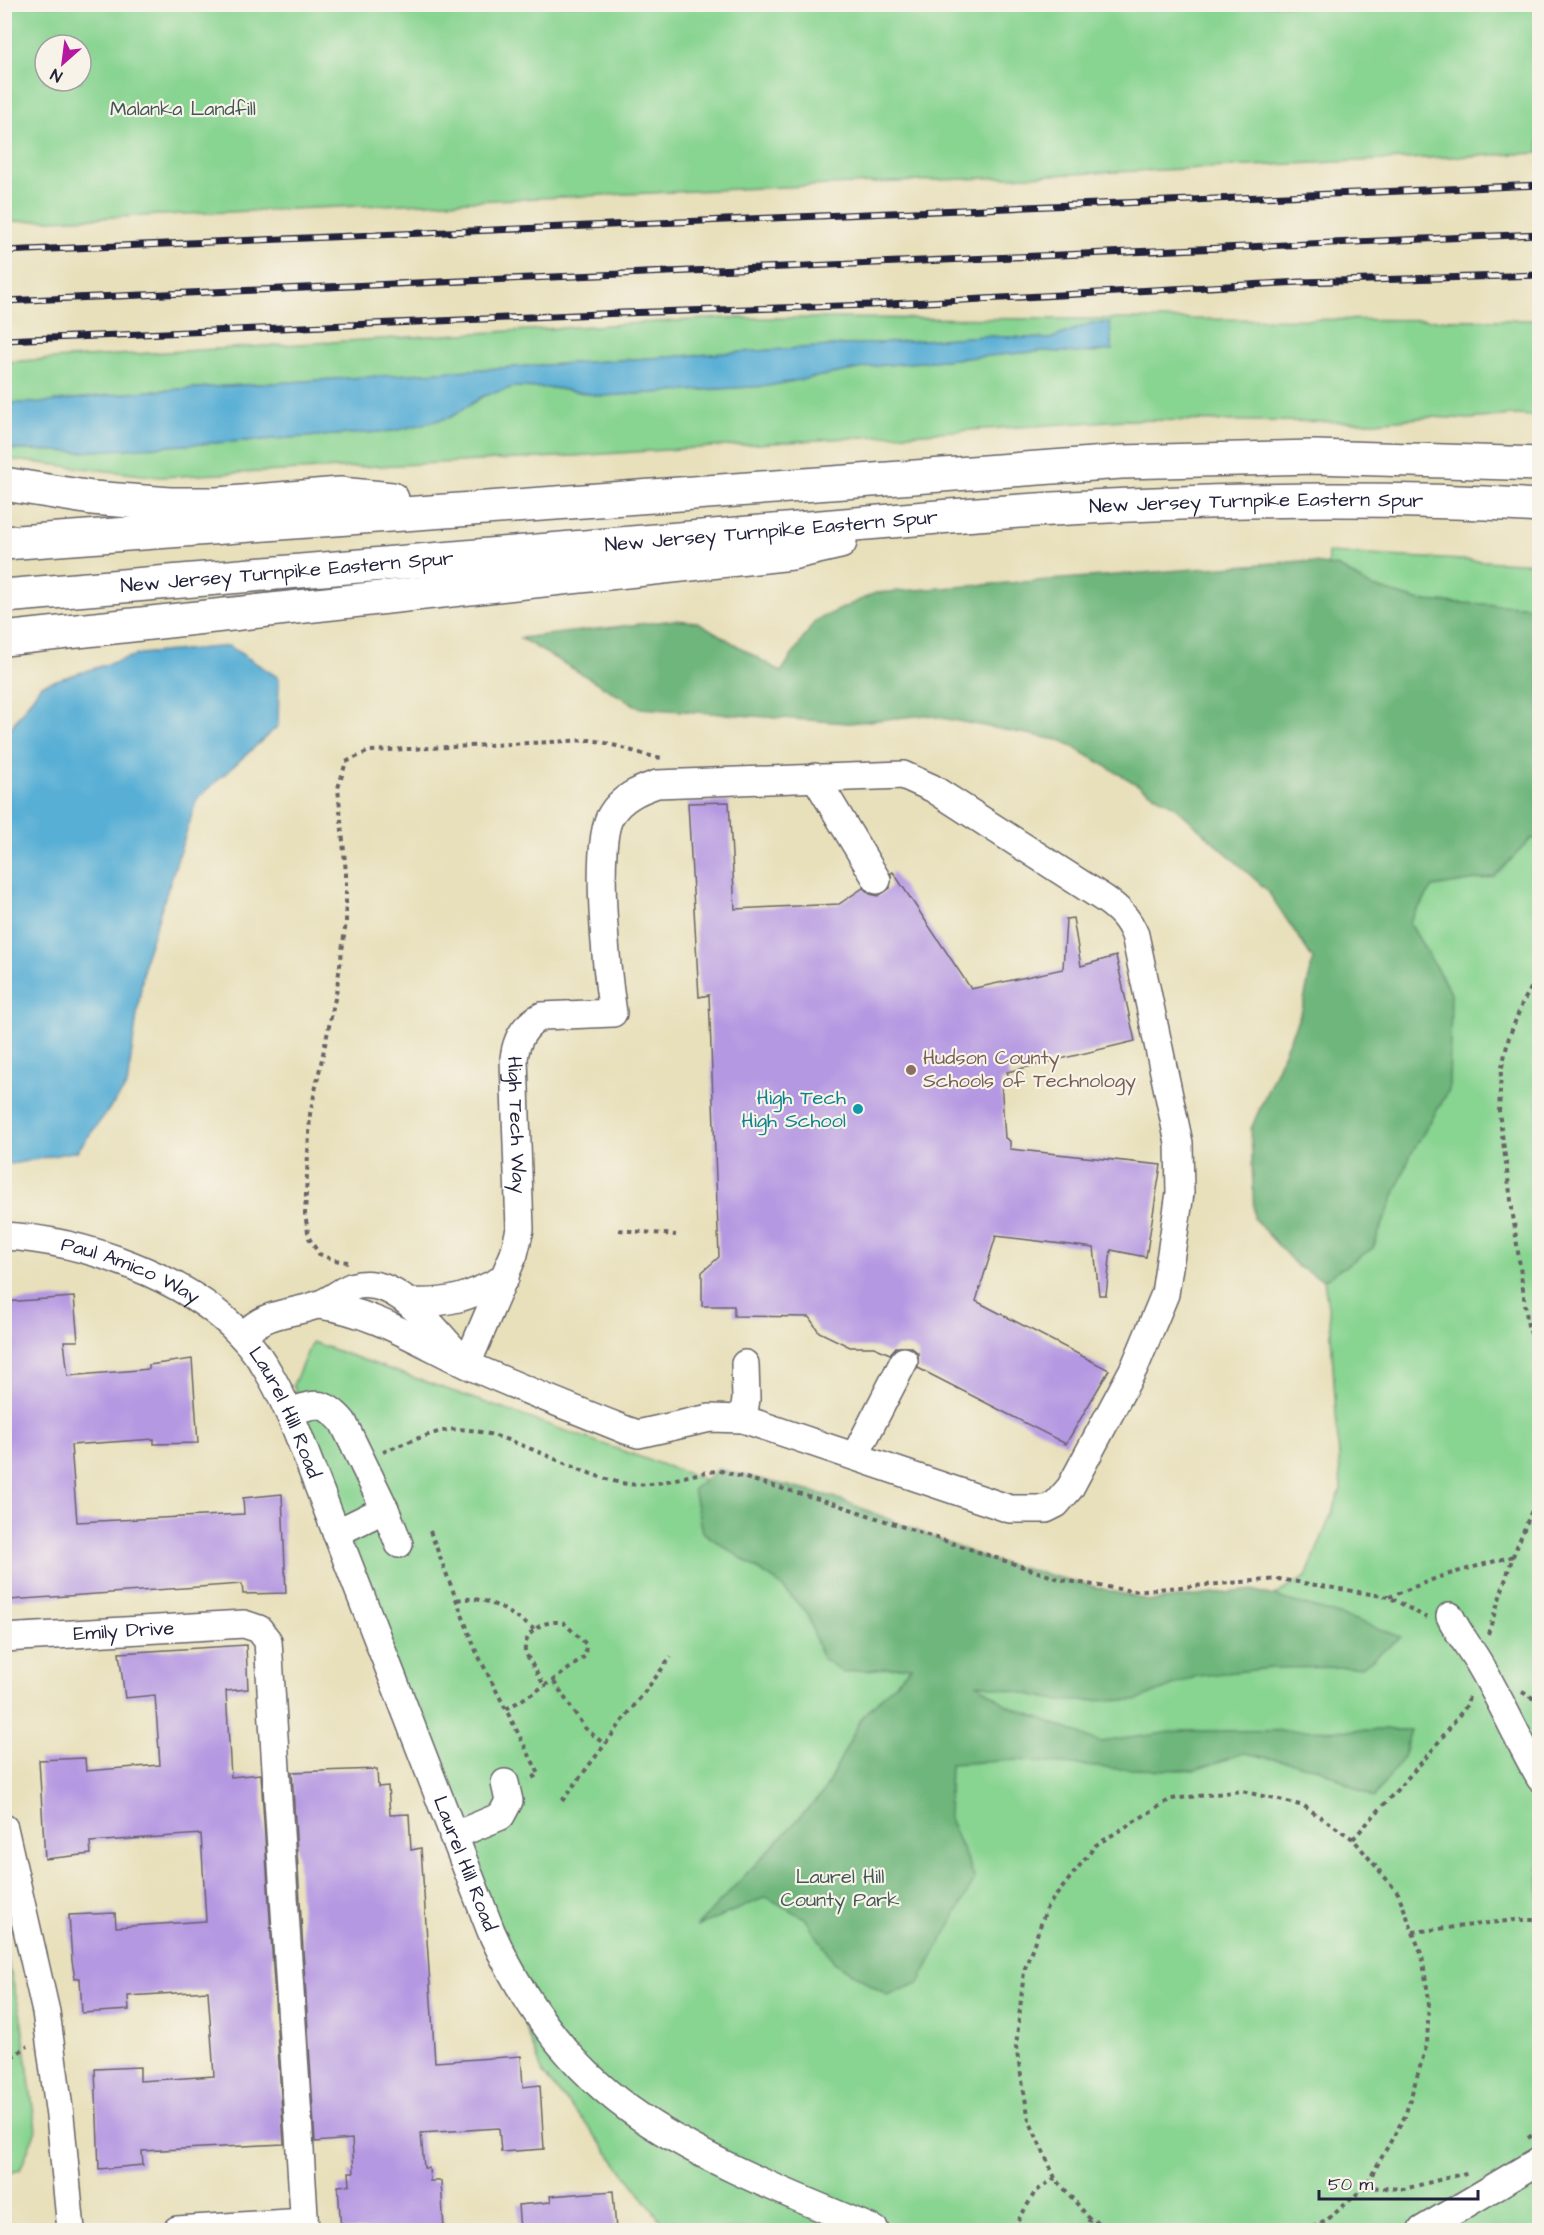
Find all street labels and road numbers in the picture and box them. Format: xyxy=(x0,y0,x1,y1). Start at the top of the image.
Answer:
street label: New Jersey Turnpike Eastern Spur xyxy=(1089,486,1424,521)
street label: New Jersey Turnpike Eastern Spur xyxy=(604,503,939,559)
street label: New Jersey Turnpike Eastern Spur xyxy=(119,544,455,600)
street label: High Tech Way xyxy=(499,1056,533,1194)
street label: Paul Amico Way xyxy=(58,1230,205,1312)
street label: Laurel Hill Road xyxy=(242,1341,328,1482)
street label: Emily Drive xyxy=(73,1614,175,1648)
street label: Laurel Hill Road xyxy=(426,1792,504,1935)

